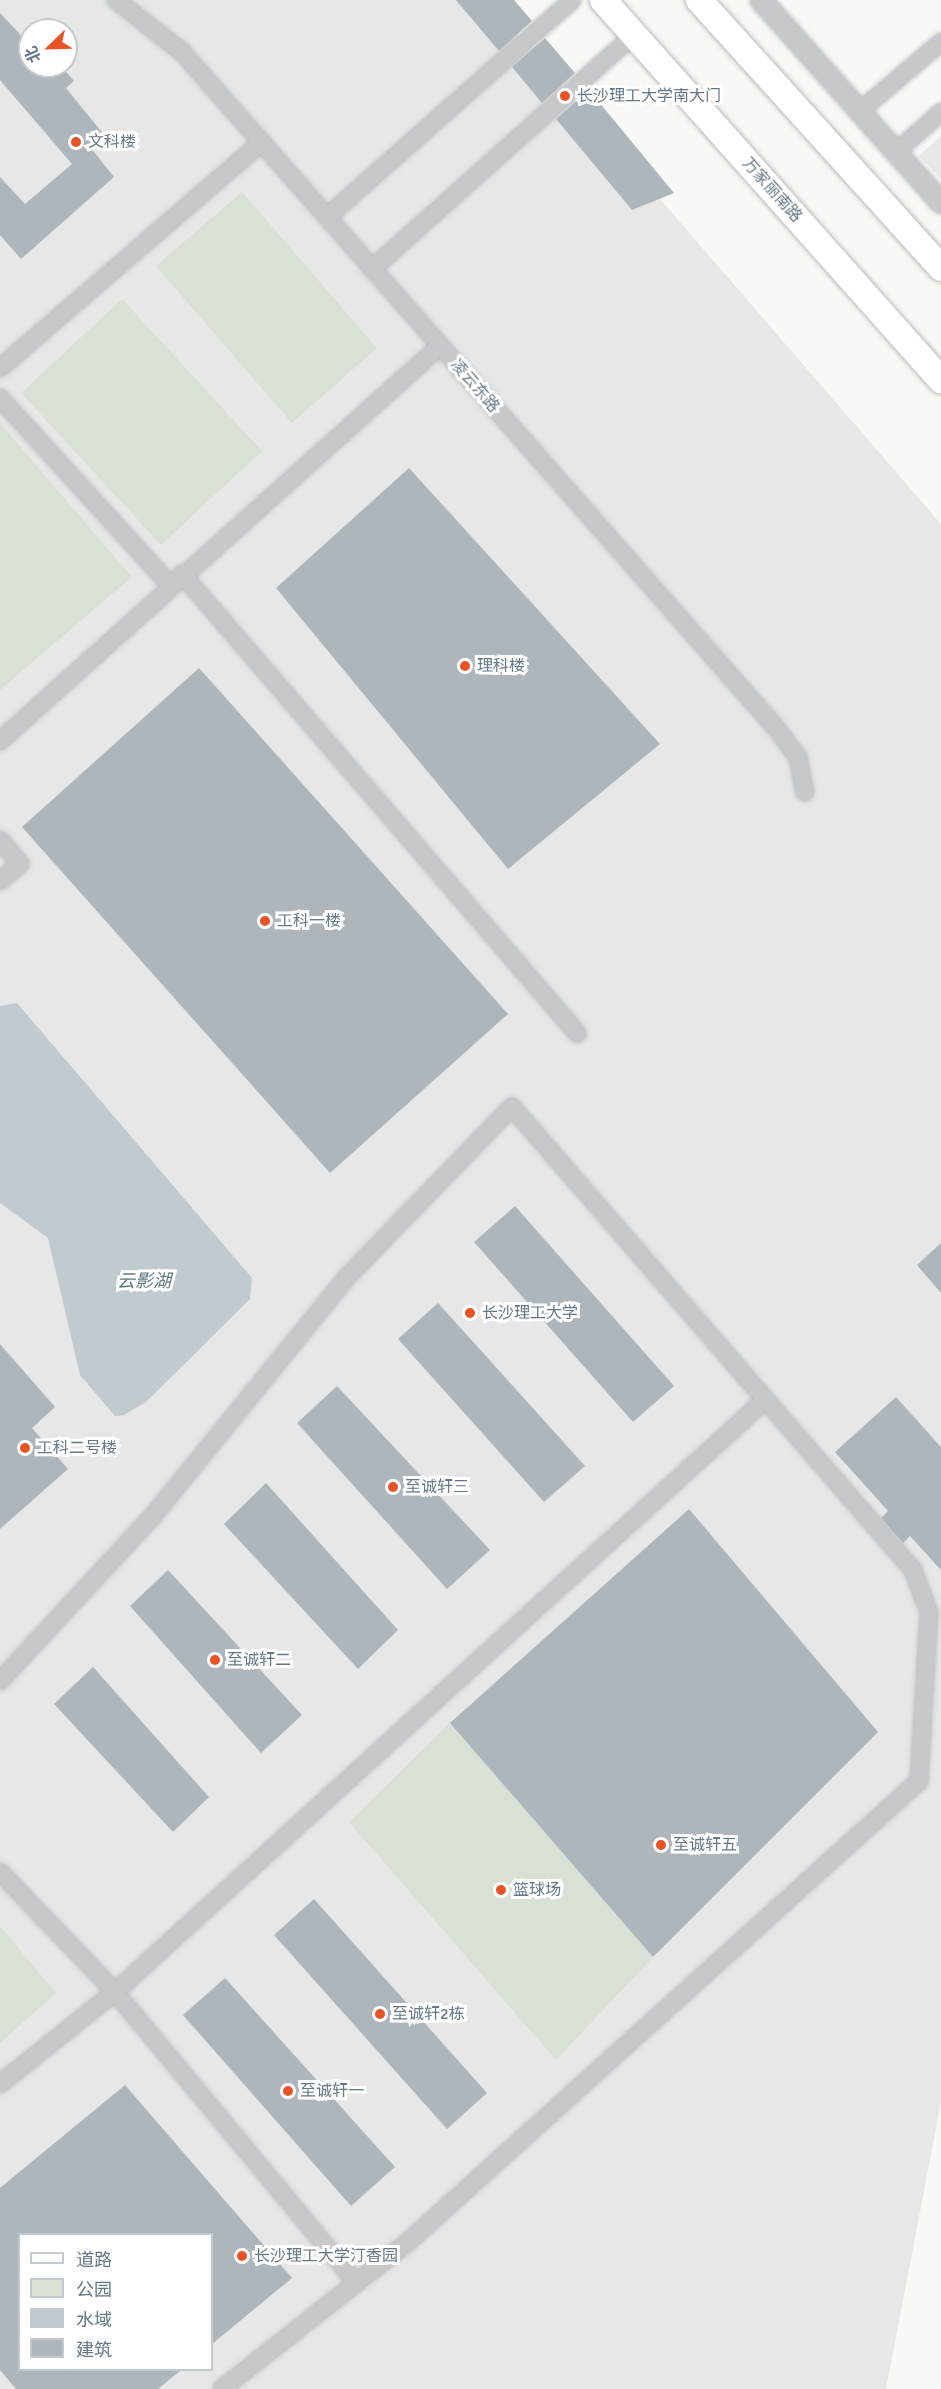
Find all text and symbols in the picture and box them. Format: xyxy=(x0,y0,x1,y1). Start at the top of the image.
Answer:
north arrow xyxy=(18,18,78,78)
text: 北 xyxy=(21,43,46,66)
place label: 长沙理工大学南大门 xyxy=(577,86,721,106)
marker: 长沙理工大学南大门 xyxy=(558,89,572,103)
place label: 文科楼 xyxy=(88,132,136,152)
marker: 文科楼 xyxy=(69,135,83,149)
street label: 万家丽南路 xyxy=(738,154,806,226)
street label: 凌云东路 xyxy=(447,356,503,416)
place label: 理科楼 xyxy=(477,656,525,676)
marker: 理科楼 xyxy=(458,659,472,673)
place label: 工科一楼 xyxy=(277,911,341,931)
marker: 工科一楼 xyxy=(258,914,272,928)
water label: 云影湖 xyxy=(117,1270,171,1292)
place label: 长沙理工大学 xyxy=(482,1303,578,1323)
marker: 长沙理工大学 xyxy=(463,1306,477,1320)
place label: 工科二号楼 xyxy=(37,1438,117,1458)
marker: 工科二号楼 xyxy=(18,1441,32,1455)
place label: 至诚轩三 xyxy=(405,1477,469,1497)
marker: 至诚轩三 xyxy=(386,1480,400,1494)
place label: 至诚轩二 xyxy=(227,1650,291,1670)
marker: 至诚轩二 xyxy=(208,1653,222,1667)
place label: 至诚轩五 xyxy=(673,1835,737,1855)
marker: 至诚轩五 xyxy=(654,1838,668,1852)
place label: 篮球场 xyxy=(513,1880,561,1900)
marker: 篮球场 xyxy=(494,1883,508,1897)
place label: 至诚轩2栋 xyxy=(392,2004,465,2024)
marker: 至诚轩2栋 xyxy=(373,2007,387,2021)
place label: 至诚轩一 xyxy=(300,2081,364,2101)
marker: 至诚轩一 xyxy=(281,2084,295,2098)
legend xyxy=(18,2233,213,2371)
place label: 长沙理工大学汀香园 xyxy=(254,2246,398,2266)
text: 道路 xyxy=(76,2249,112,2271)
marker: 长沙理工大学汀香园 xyxy=(235,2249,249,2263)
text: 公园 xyxy=(76,2279,112,2301)
text: 水域 xyxy=(76,2309,112,2331)
text: 建筑 xyxy=(76,2339,112,2361)

